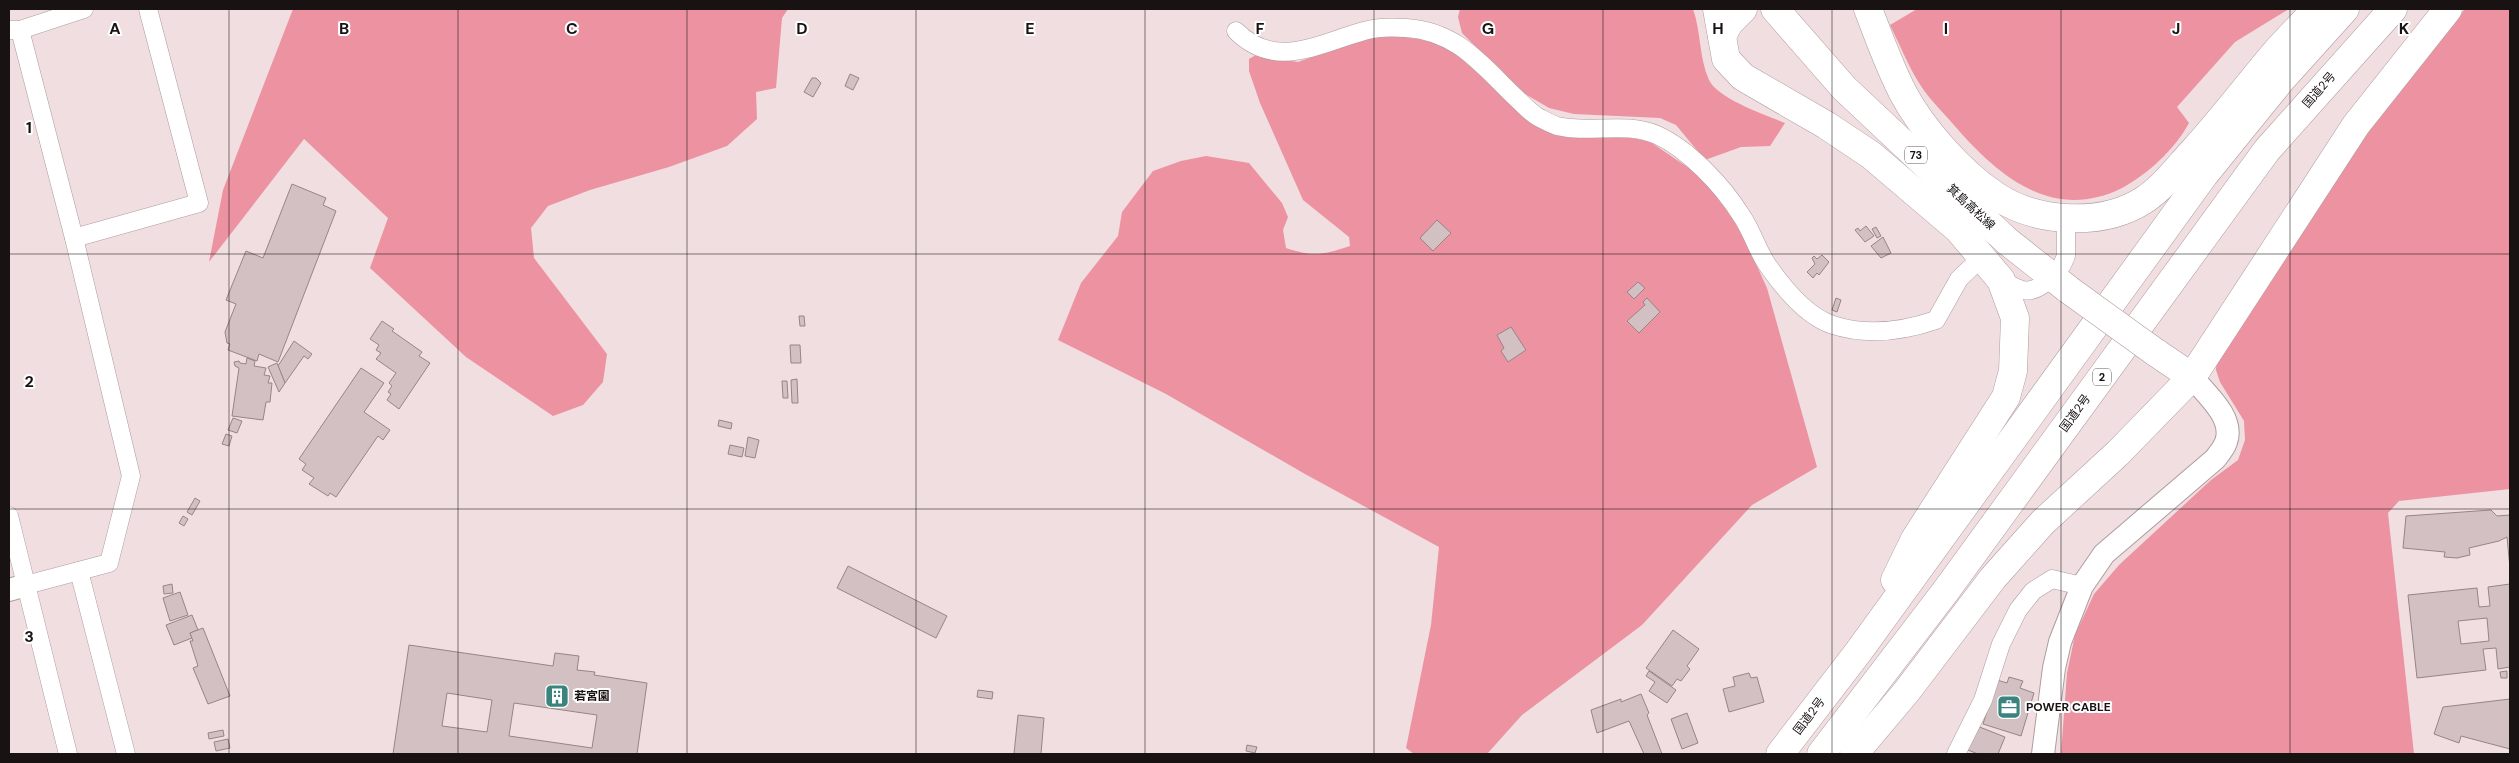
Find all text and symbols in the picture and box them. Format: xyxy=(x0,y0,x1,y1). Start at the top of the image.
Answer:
text: A xyxy=(109,18,121,39)
text: B xyxy=(339,18,349,39)
text: C xyxy=(566,18,578,39)
text: D xyxy=(796,18,808,39)
text: E xyxy=(1025,18,1035,39)
text: F xyxy=(1256,18,1265,39)
text: G xyxy=(1482,18,1494,39)
text: H xyxy=(1712,18,1724,39)
text: I xyxy=(1944,18,1948,39)
text: J xyxy=(2172,18,2180,39)
text: K xyxy=(2399,18,2410,39)
street label: 国道2号 xyxy=(2299,69,2339,111)
text: 1 xyxy=(26,117,32,138)
road number: 73 xyxy=(1905,146,1927,164)
street label: 箕島高松線 xyxy=(1944,181,1998,233)
road number: 2 xyxy=(2093,368,2111,386)
text: 2 xyxy=(24,371,34,392)
street label: 国道2号 xyxy=(2056,391,2094,435)
text: 3 xyxy=(24,626,34,647)
building icon: 若宮園 xyxy=(544,683,570,709)
place label: 若宮園 xyxy=(574,688,610,704)
street label: 国道2号 xyxy=(1790,694,1828,738)
office icon: POWER CABLE xyxy=(1996,694,2022,720)
place label: POWER CABLE xyxy=(2026,699,2111,715)

